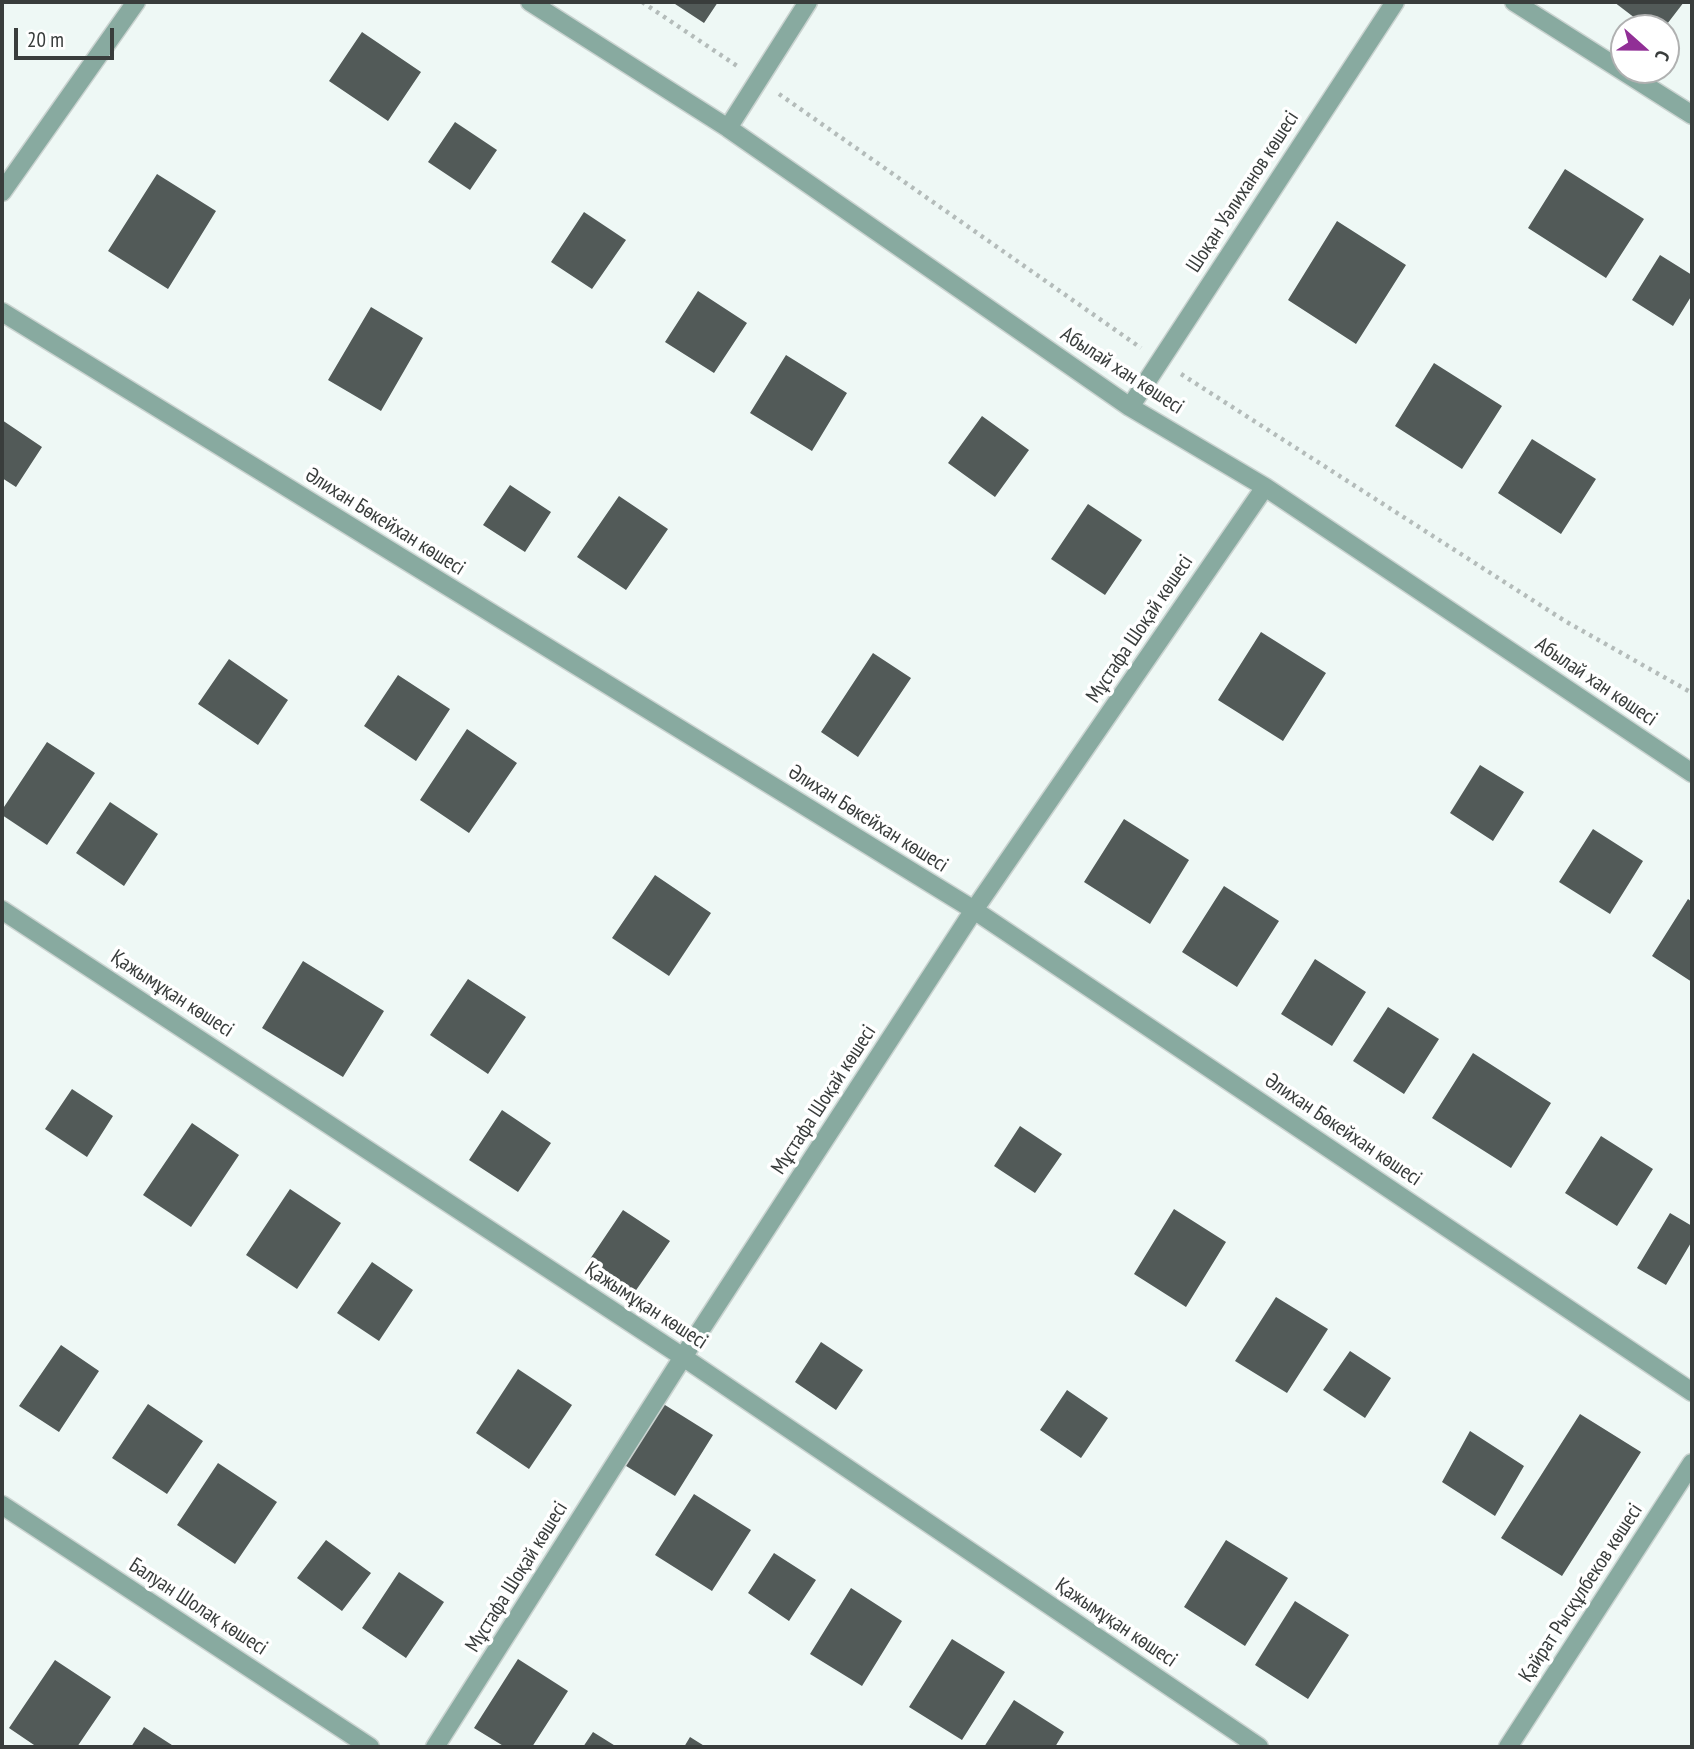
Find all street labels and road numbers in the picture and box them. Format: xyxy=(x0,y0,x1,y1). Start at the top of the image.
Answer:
street label: Шоқан Уәлиханов көшесі xyxy=(1181,107,1305,277)
street label: Абылай хан көшесі xyxy=(1056,322,1188,420)
street label: Әлихан Бөкейхан көшесі xyxy=(300,463,470,581)
street label: Мұстафа Шоқай көшесі xyxy=(1081,550,1199,708)
street label: Абылай хан көшесі xyxy=(1530,632,1662,732)
street label: Әлихан Бөкейхан көшесі xyxy=(783,760,953,878)
street label: Қажымұқан көшесі xyxy=(106,945,238,1043)
street label: Мұстафа Шоқай көшесі xyxy=(766,1021,882,1179)
street label: Әлихан Бөкейхан көшесі xyxy=(1260,1068,1426,1192)
street label: Қажымұқан көшесі xyxy=(580,1257,712,1355)
street label: Мұстафа Шоқай көшесі xyxy=(461,1497,573,1657)
street label: Қайрат Рысқұлбеков көшесі xyxy=(1514,1499,1648,1687)
street label: Балуан Шолақ көшесі xyxy=(124,1553,272,1661)
street label: Қажымұқан көшесі xyxy=(1050,1573,1182,1673)

